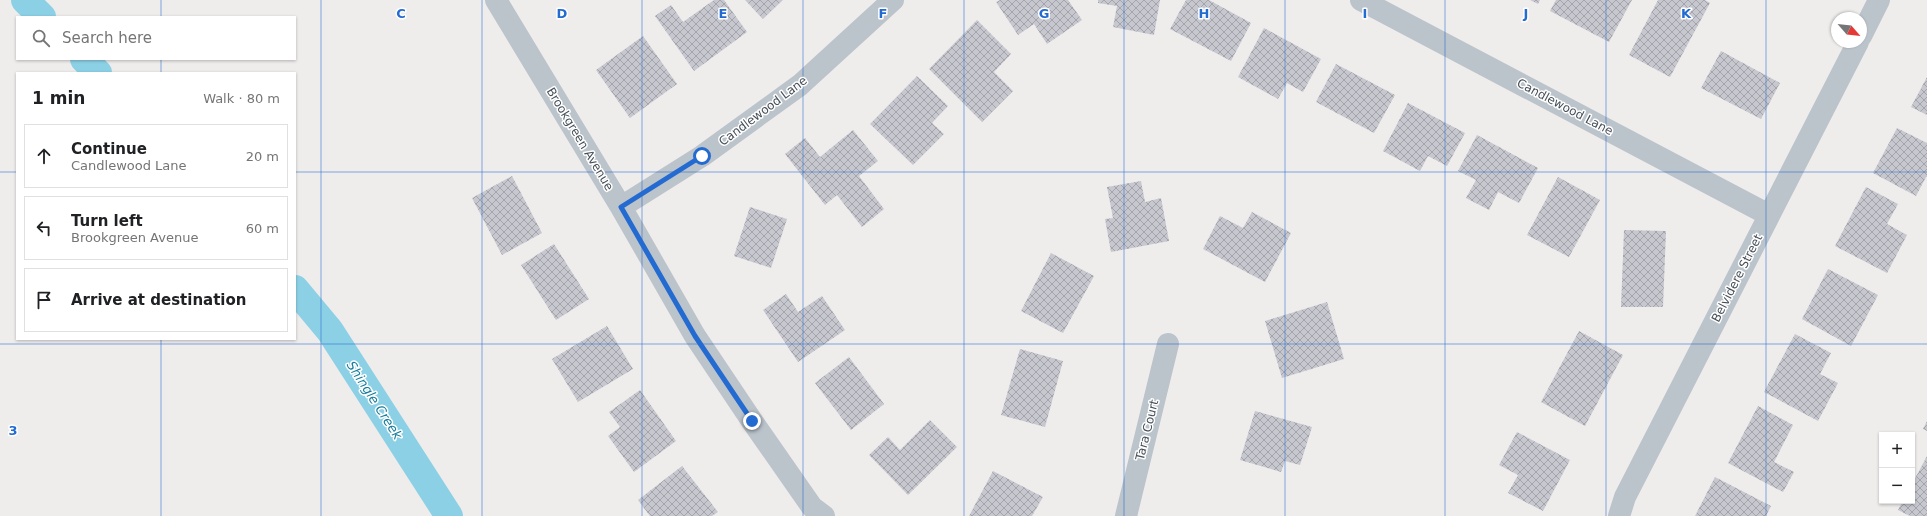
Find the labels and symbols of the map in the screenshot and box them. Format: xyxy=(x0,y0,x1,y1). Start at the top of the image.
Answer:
text: C xyxy=(396,6,406,21)
text: D xyxy=(557,6,568,21)
text: E xyxy=(719,6,727,21)
text: F xyxy=(879,6,887,21)
text: G xyxy=(1039,6,1049,21)
text: H xyxy=(1199,6,1209,21)
text: I xyxy=(1363,6,1367,21)
text: J xyxy=(1523,6,1528,21)
text: K xyxy=(1681,6,1692,21)
north arrow xyxy=(1831,12,1867,48)
street label: Candlewood Lane xyxy=(716,73,810,149)
street label: Candlewood Lane xyxy=(1515,76,1615,138)
street label: Brookgreen Avenue xyxy=(544,85,616,193)
route start xyxy=(693,147,711,165)
street label: Belvidere Street xyxy=(1709,231,1765,324)
water label: Shingle Creek xyxy=(344,358,406,443)
street label: Tara Court xyxy=(1132,398,1161,463)
route end xyxy=(743,412,761,430)
text: 3 xyxy=(8,423,18,438)

